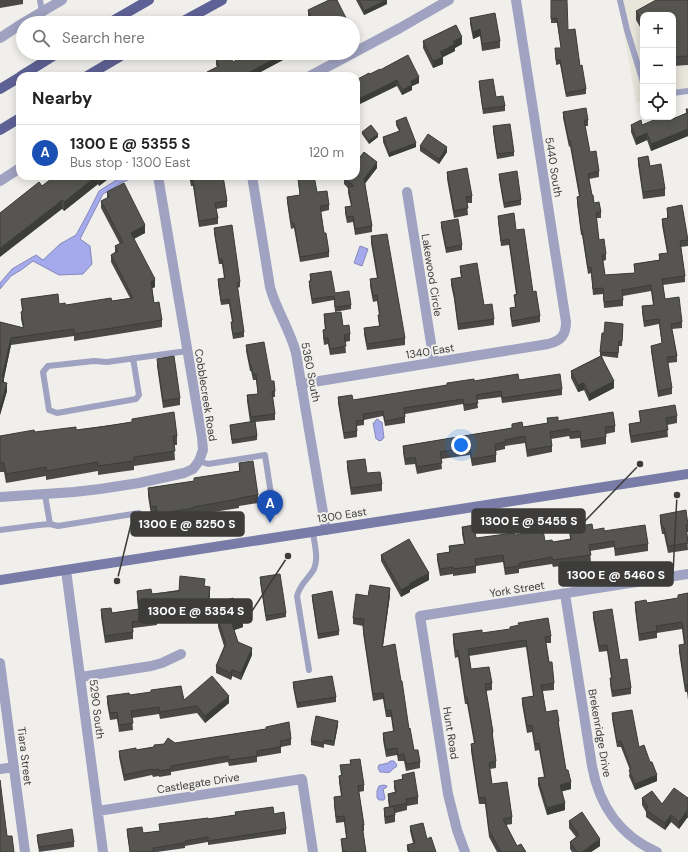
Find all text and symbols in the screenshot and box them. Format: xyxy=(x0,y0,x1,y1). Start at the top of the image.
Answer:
map controls xyxy=(640,12,676,120)
button: + xyxy=(640,12,676,48)
search box xyxy=(16,16,360,60)
icon: search xyxy=(30,27,52,49)
text: Search here xyxy=(62,28,145,48)
button: − xyxy=(640,48,676,84)
button: locate xyxy=(640,84,676,120)
text: Nearby xyxy=(32,87,92,109)
text: 1300 E @ 5355 S xyxy=(70,134,190,154)
street label: 5440 South xyxy=(542,136,566,198)
text: A xyxy=(40,144,50,161)
text: 120 m xyxy=(309,144,344,161)
text: Bus stop · 1300 East xyxy=(70,154,191,171)
street label: Lakewood Circle xyxy=(419,233,445,317)
street label: 1340 East xyxy=(405,340,455,362)
street label: 5360 South xyxy=(298,341,324,403)
street label: Cobblecreek Road xyxy=(192,348,220,442)
your location xyxy=(451,435,471,455)
pin: A xyxy=(257,490,283,523)
street label: 1300 East xyxy=(316,504,368,526)
callout: 1300 E @ 5455 S xyxy=(472,509,585,533)
callout: 1300 E @ 5250 S xyxy=(131,512,244,536)
text: 1300 E @ 5455 S xyxy=(481,513,577,529)
text: 1300 E @ 5250 S xyxy=(139,516,235,532)
callout: 1300 E @ 5460 S xyxy=(559,562,673,586)
text: 1300 E @ 5460 S xyxy=(567,567,665,583)
street label: York Street xyxy=(488,578,546,600)
callout: 1300 E @ 5354 S xyxy=(139,599,252,623)
text: 1300 E @ 5354 S xyxy=(148,603,244,619)
street label: 5290 South xyxy=(86,678,108,740)
street label: Brekenridge Drive xyxy=(585,688,615,778)
street label: Hunt Road xyxy=(440,706,462,760)
street label: Tiara Street xyxy=(14,726,36,786)
street label: Castlegate Drive xyxy=(156,770,240,796)

